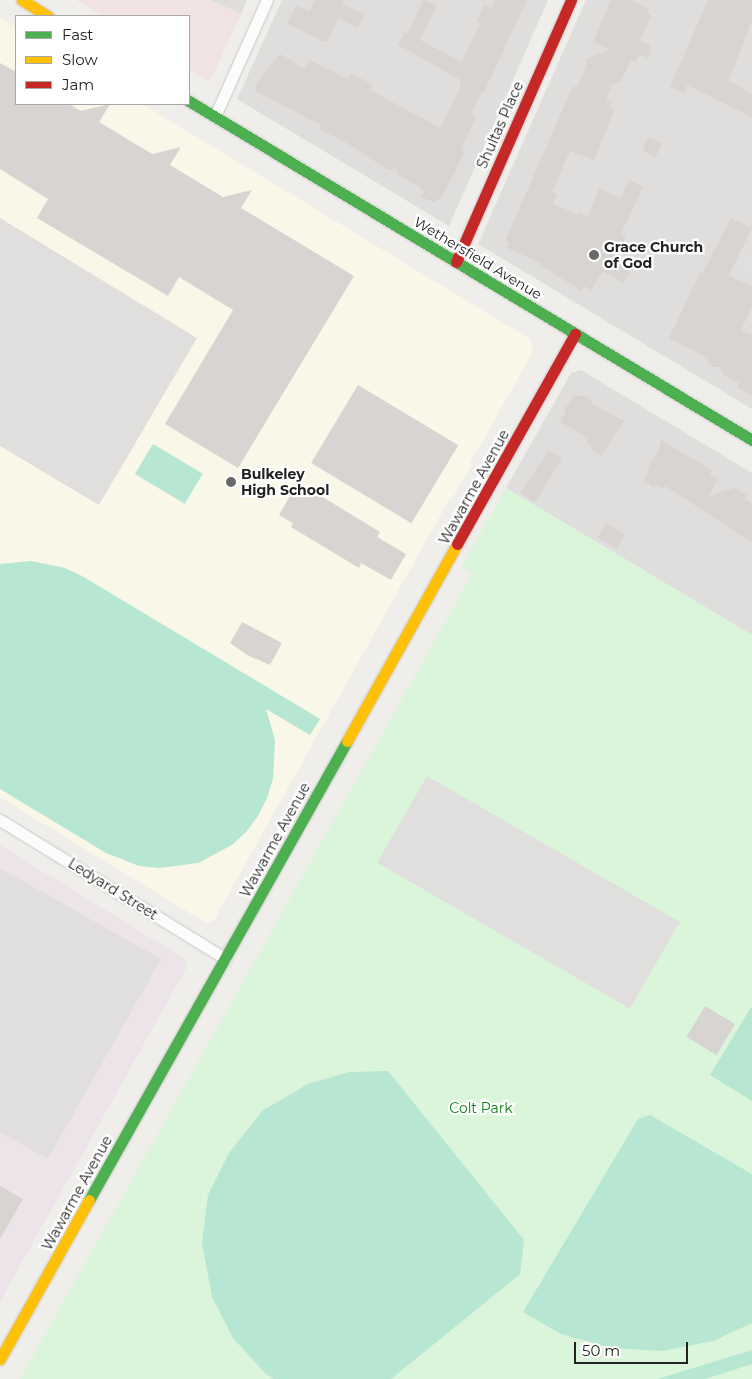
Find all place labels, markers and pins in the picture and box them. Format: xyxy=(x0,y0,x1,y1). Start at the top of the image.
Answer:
place label: Grace Church of God xyxy=(604,239,703,272)
marker: Grace Church of God xyxy=(588,249,600,261)
place label: Bulkeley High School xyxy=(241,466,329,498)
marker: Bulkeley High School xyxy=(225,476,237,488)

